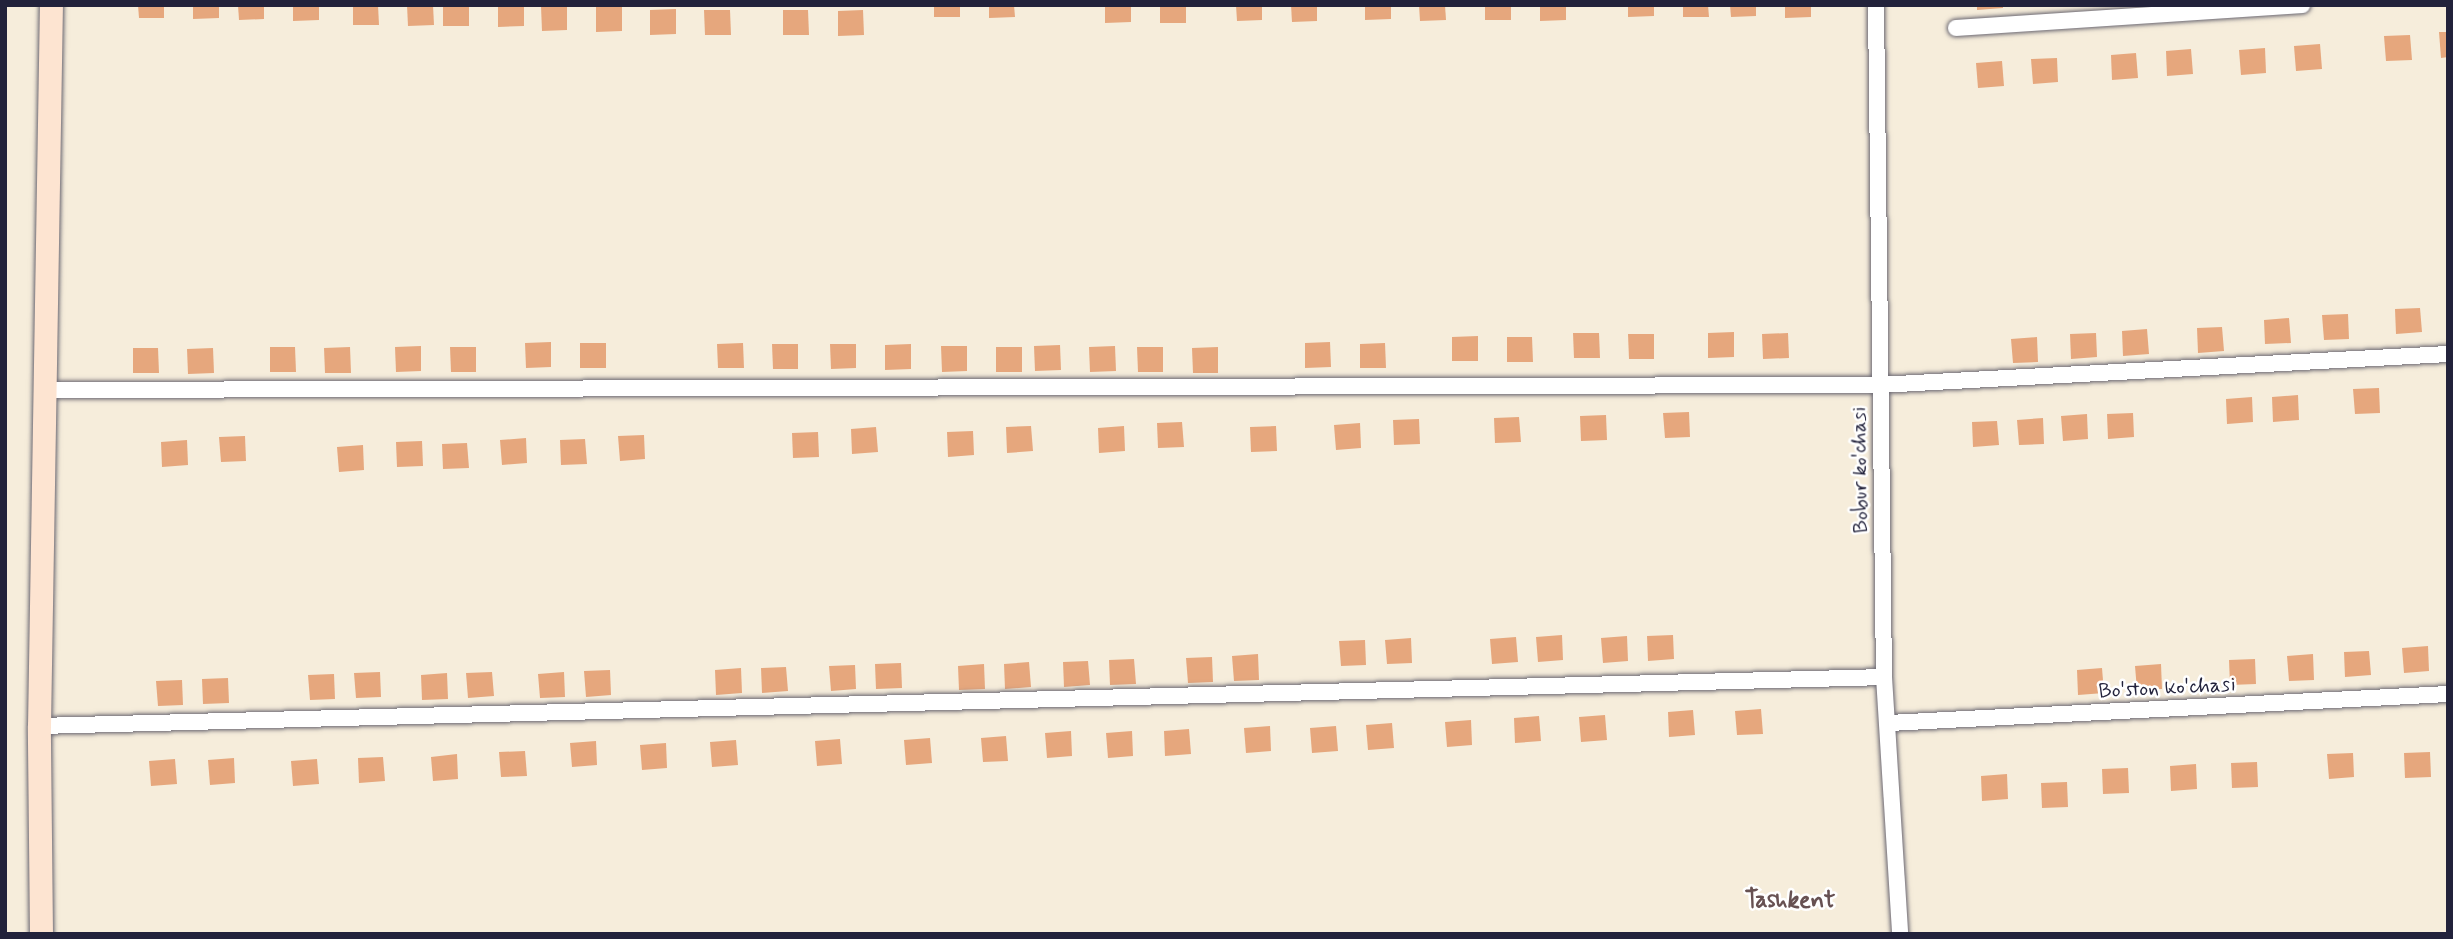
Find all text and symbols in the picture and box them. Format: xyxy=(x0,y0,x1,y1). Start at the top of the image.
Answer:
street label: Bobur ko'chasi xyxy=(1846,406,1874,534)
street label: Bo'ston ko'chasi xyxy=(2098,672,2236,704)
district label: Tashkent xyxy=(1745,887,1835,915)

